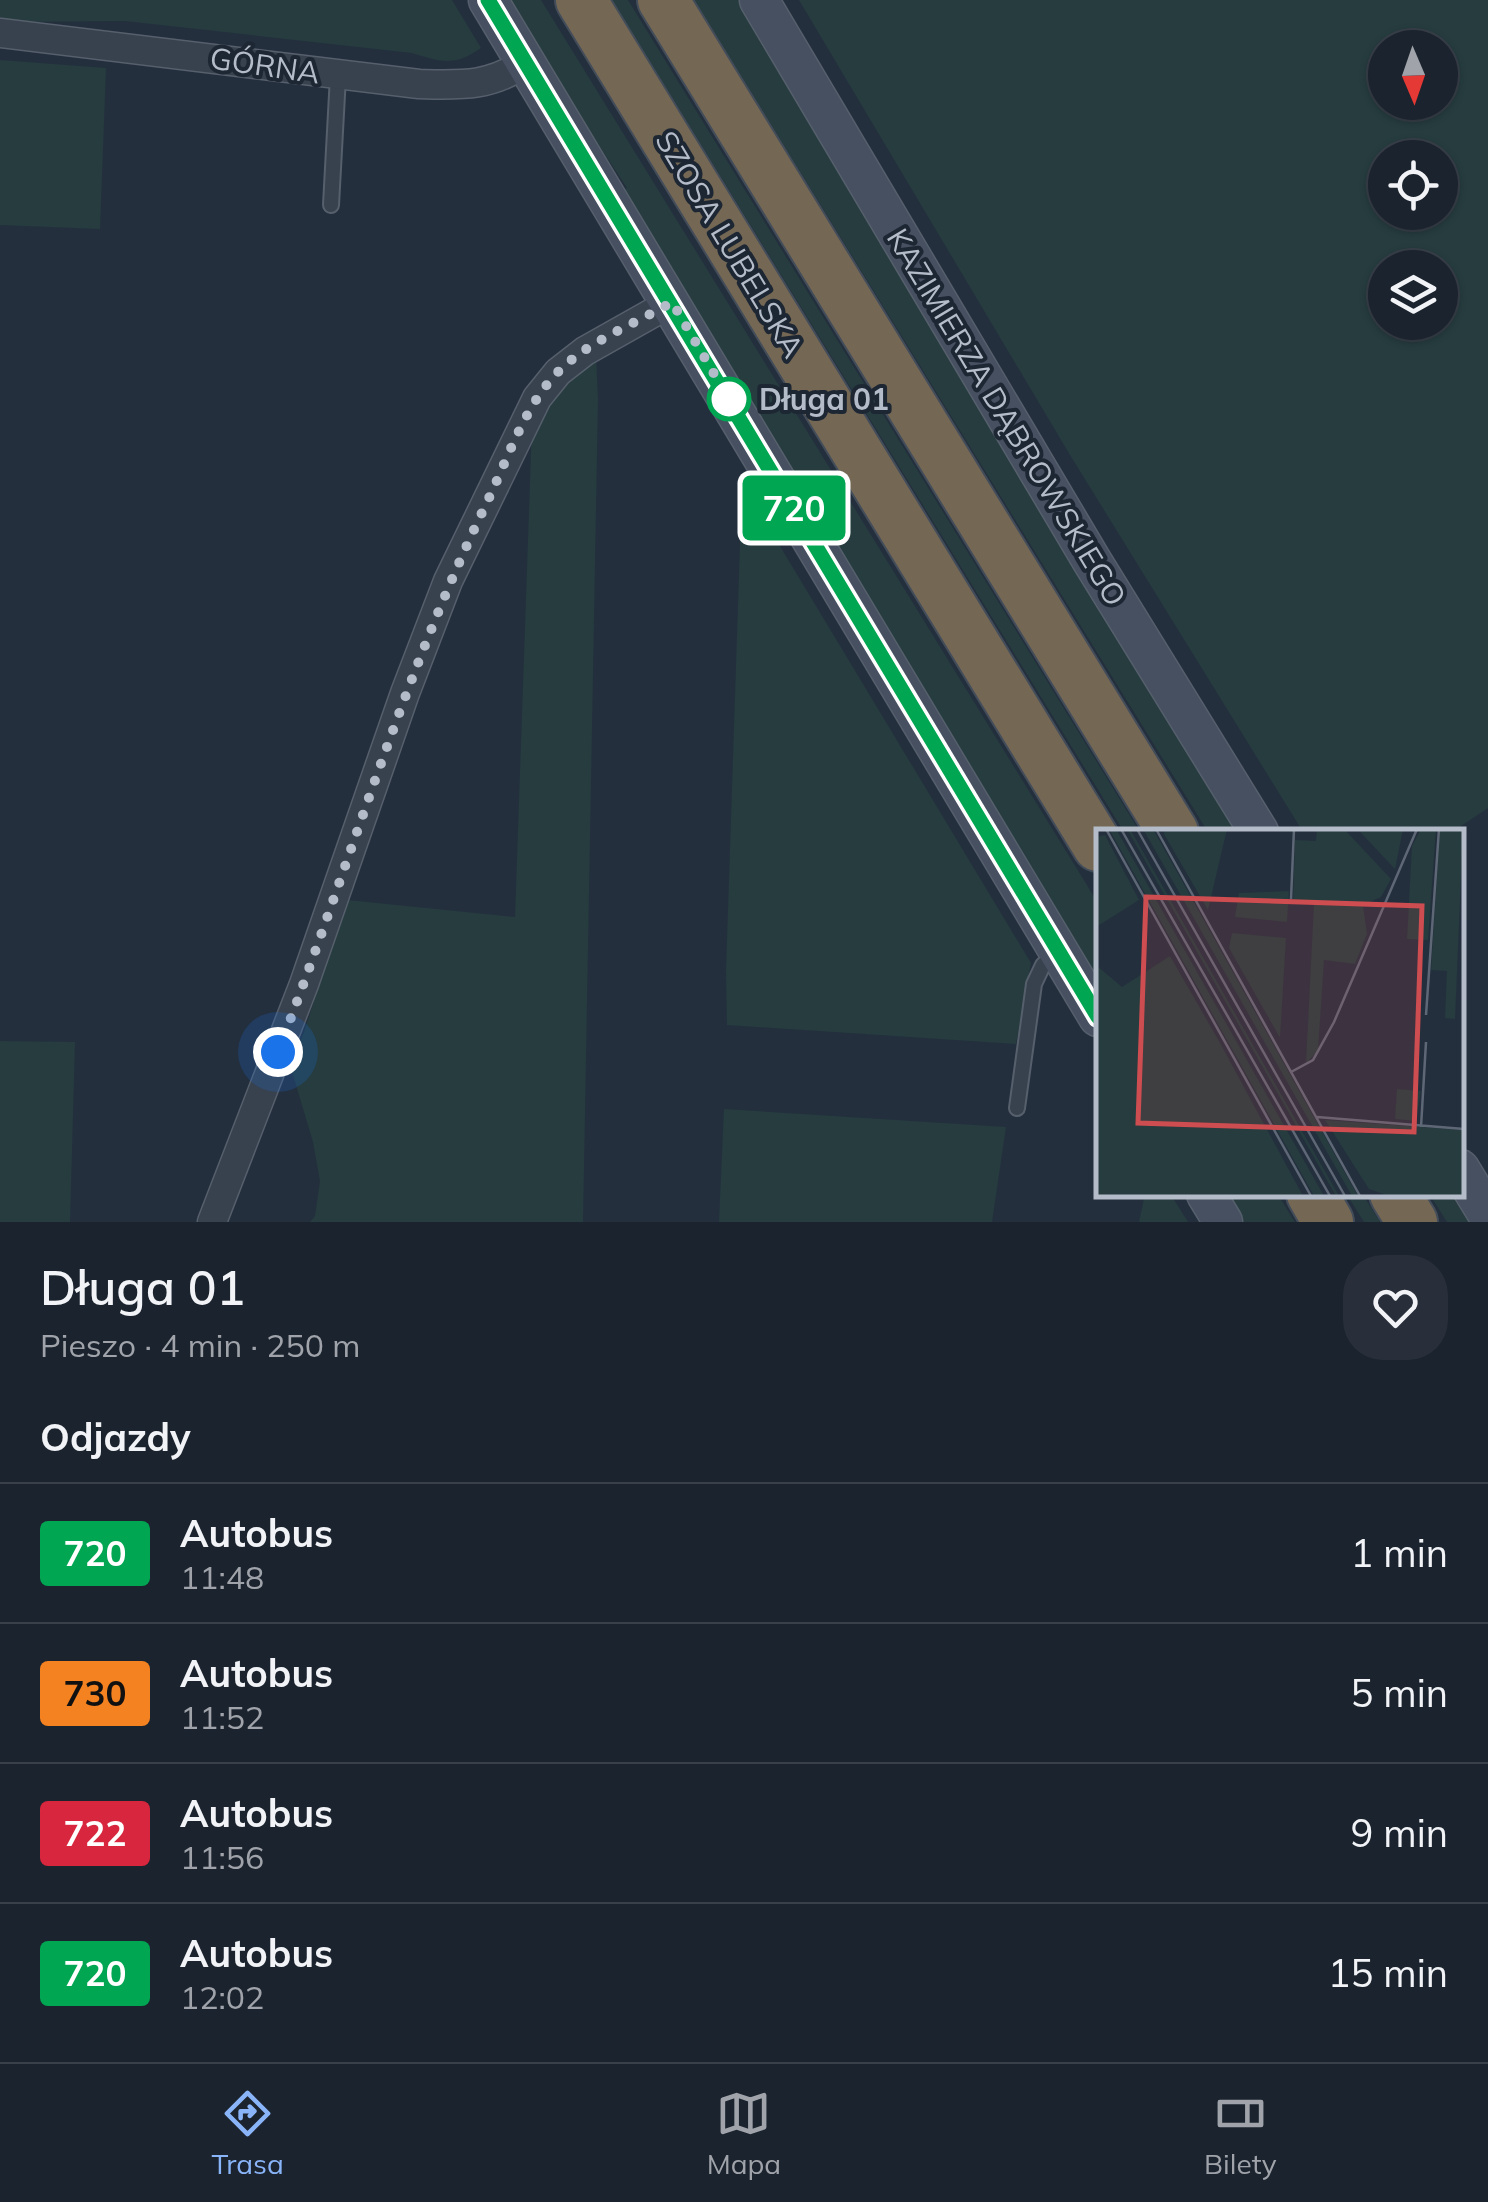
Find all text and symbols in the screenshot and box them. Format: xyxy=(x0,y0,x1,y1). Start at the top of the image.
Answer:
north arrow xyxy=(1368,30,1458,120)
map controls xyxy=(1368,30,1458,340)
street label: GÓRNA xyxy=(208,39,322,91)
street label: SZOSA LUBELSKA xyxy=(647,124,813,364)
button: locate xyxy=(1368,140,1458,230)
street label: KAZIMIERZA DĄBROWSKIEGO xyxy=(879,221,1135,613)
button: layers xyxy=(1368,250,1458,340)
marker: Długa 01 xyxy=(708,378,750,420)
place label: Długa 01 xyxy=(759,380,889,418)
line badge: 720 xyxy=(736,476,852,540)
text: 720 xyxy=(762,486,826,530)
inset map xyxy=(1096,829,1463,1197)
your location xyxy=(253,1027,303,1077)
button: heart xyxy=(1343,1255,1448,1360)
text: Długa 01 xyxy=(40,1257,245,1317)
text: Pieszo · 4 min · 250 m xyxy=(40,1325,360,1365)
text: Odjazdy xyxy=(40,1413,191,1461)
text: Autobus xyxy=(180,1509,333,1557)
text: 1 min xyxy=(1351,1529,1448,1577)
text: 720 xyxy=(63,1531,127,1575)
text: 11:48 xyxy=(180,1557,264,1597)
text: Autobus xyxy=(180,1649,333,1697)
text: 5 min xyxy=(1351,1669,1448,1717)
text: 730 xyxy=(63,1671,127,1715)
text: 11:52 xyxy=(180,1697,264,1737)
text: Autobus xyxy=(180,1789,333,1837)
text: 9 min xyxy=(1351,1809,1448,1857)
text: 722 xyxy=(63,1811,127,1855)
text: 11:56 xyxy=(180,1837,264,1877)
text: Autobus xyxy=(180,1929,333,1977)
text: 15 min xyxy=(1328,1949,1448,1997)
text: 720 xyxy=(63,1951,127,1995)
text: 12:02 xyxy=(180,1977,264,2017)
tab: Trasa xyxy=(211,2086,284,2181)
tab: Mapa xyxy=(707,2086,781,2181)
tab: Bilety xyxy=(1204,2086,1277,2181)

